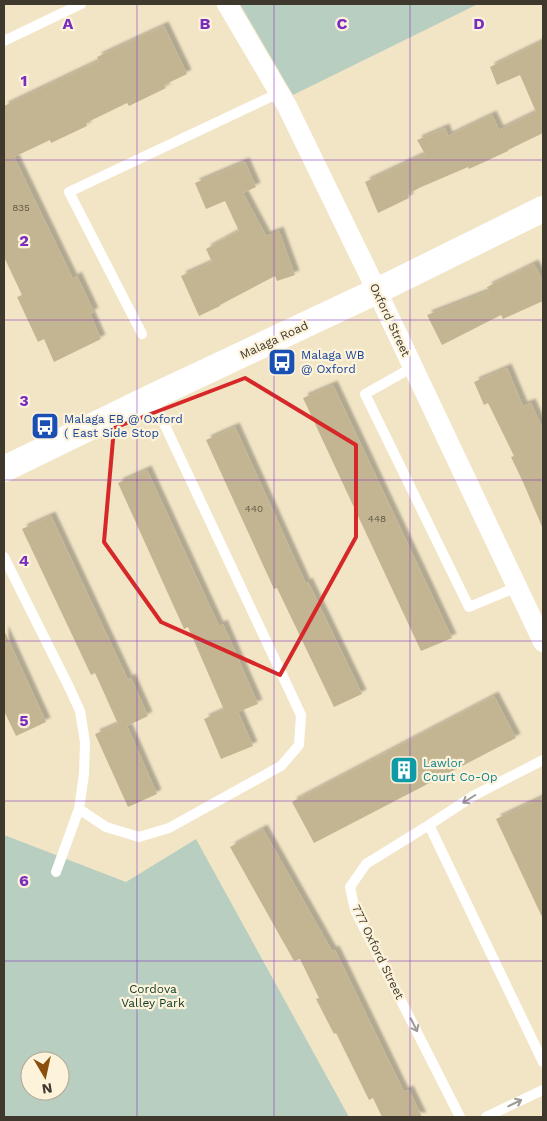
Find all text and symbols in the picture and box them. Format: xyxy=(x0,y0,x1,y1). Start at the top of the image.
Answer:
text: A xyxy=(63,14,74,33)
text: B xyxy=(200,14,211,33)
text: C xyxy=(337,14,348,33)
text: D xyxy=(473,14,485,33)
text: 1 xyxy=(21,71,27,90)
house number: 835 xyxy=(12,202,30,213)
text: 2 xyxy=(19,231,29,250)
street label: Oxford Street xyxy=(367,281,413,359)
street label: Malaga Road xyxy=(238,318,310,362)
bus stop icon: Malaga WB @ Oxford xyxy=(267,347,297,377)
place label: Malaga WB @ Oxford xyxy=(301,348,365,376)
text: 3 xyxy=(19,391,29,410)
bus stop icon: Malaga EB @ Oxford ( East Side Stop xyxy=(30,411,60,441)
place label: Malaga EB @ Oxford ( East Side Stop xyxy=(64,412,183,440)
house number: 440 xyxy=(245,503,263,514)
house number: 448 xyxy=(368,513,386,524)
text: 4 xyxy=(19,551,29,570)
text: 5 xyxy=(19,711,29,730)
building icon: Lawlor Court Co-Op xyxy=(389,755,419,785)
place label: Lawlor Court Co-Op xyxy=(423,756,498,784)
one-way arrow xyxy=(463,794,477,804)
text: 6 xyxy=(19,871,29,890)
street label: 777 Oxford Street xyxy=(349,903,407,1001)
park label: Cordova Valley Park xyxy=(121,982,185,1010)
one-way arrow xyxy=(409,1018,419,1033)
north arrow xyxy=(20,1051,70,1101)
text: N xyxy=(41,1080,53,1098)
one-way arrow xyxy=(507,1098,522,1108)

